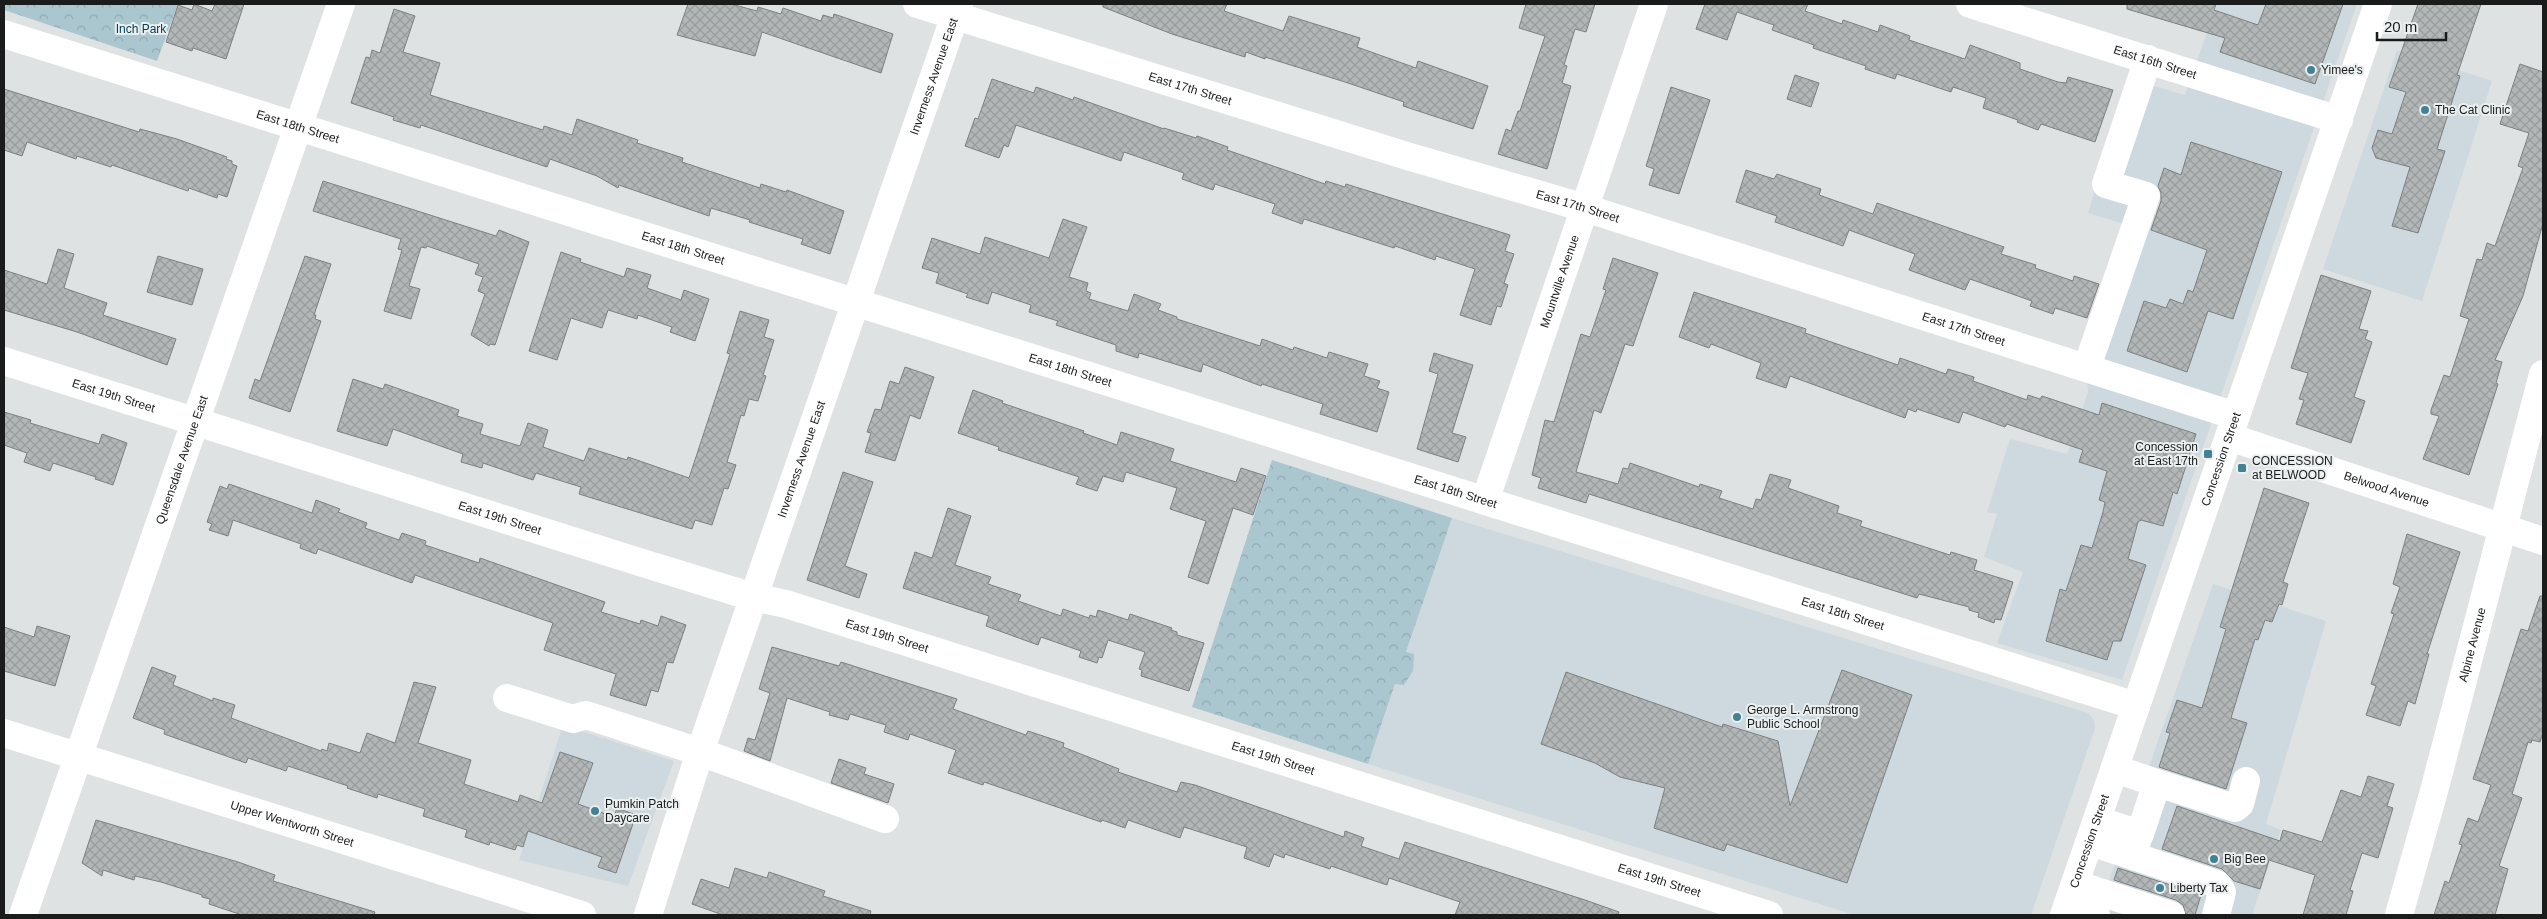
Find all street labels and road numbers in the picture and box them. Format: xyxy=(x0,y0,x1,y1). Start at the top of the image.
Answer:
street label: Inverness Avenue East xyxy=(907,16,961,137)
street label: East 16th Street xyxy=(2112,43,2199,82)
street label: East 17th Street xyxy=(1147,69,1234,108)
street label: East 18th Street xyxy=(255,107,342,146)
street label: East 17th Street xyxy=(1534,187,1622,226)
street label: East 18th Street xyxy=(640,228,727,268)
street label: Mountville Avenue xyxy=(1537,233,1582,330)
street label: East 17th Street xyxy=(1920,309,2007,349)
street label: East 18th Street xyxy=(1027,350,1114,390)
street label: East 19th Street xyxy=(70,376,157,416)
street label: Queensdale Avenue East xyxy=(153,393,211,526)
street label: Inverness Avenue East xyxy=(775,398,828,519)
street label: Concession Street xyxy=(2198,410,2244,508)
street label: Belwood Avenue xyxy=(2342,469,2431,510)
street label: East 18th Street xyxy=(1412,472,1499,511)
street label: East 19th Street xyxy=(457,498,544,538)
street label: East 18th Street xyxy=(1800,594,1887,633)
street label: Alpine Avenue xyxy=(2456,606,2489,684)
street label: East 19th Street xyxy=(844,616,931,656)
street label: East 19th Street xyxy=(1230,738,1317,778)
street label: Concession Street xyxy=(2067,792,2112,890)
street label: Upper Wentworth Street xyxy=(229,798,356,850)
street label: East 19th Street xyxy=(1616,861,1703,900)

